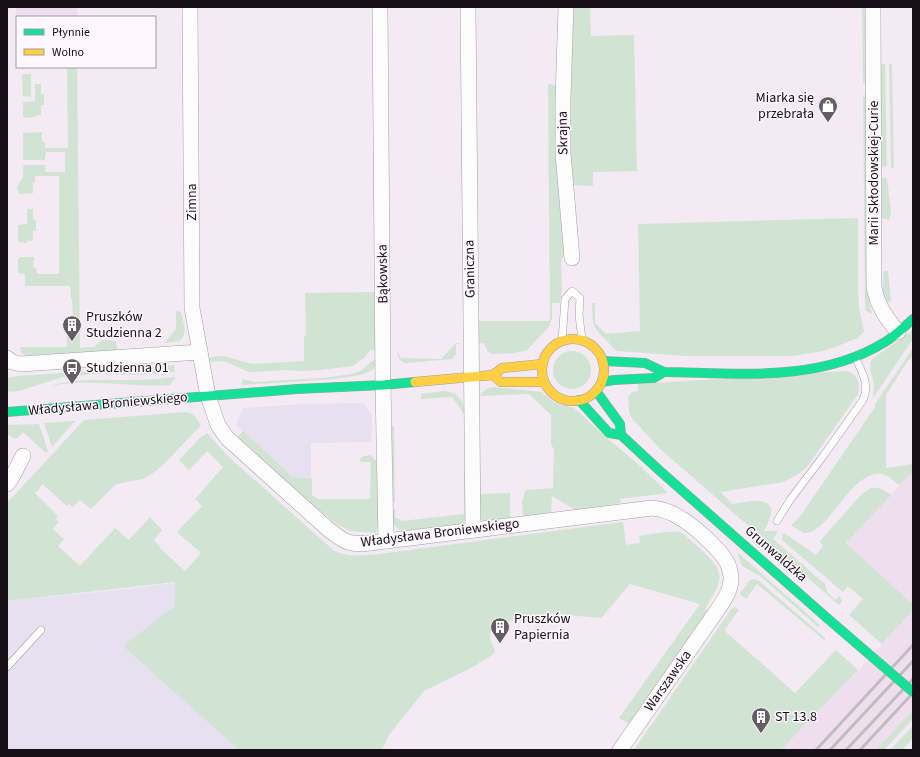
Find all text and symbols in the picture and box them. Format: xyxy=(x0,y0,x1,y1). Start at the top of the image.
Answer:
legend xyxy=(16,16,156,68)
text: Płynnie xyxy=(52,24,90,41)
text: Wolno xyxy=(52,44,84,61)
place label: Miarka się przebrała xyxy=(756,88,814,124)
shop icon: Miarka się przebrała xyxy=(817,95,839,123)
street label: Marii Skłodowskiej-Curie xyxy=(864,100,884,246)
street label: Skrajna xyxy=(553,111,573,155)
street label: Zimna xyxy=(182,183,202,221)
street label: Graniczna xyxy=(459,240,481,298)
street label: Bąkowska xyxy=(372,244,394,304)
place label: Pruszków Studzienna 2 xyxy=(86,307,162,343)
building icon: Pruszków Studzienna 2 xyxy=(61,314,83,342)
bus stop icon: Studzienna 01 xyxy=(61,357,83,385)
place label: Studzienna 01 xyxy=(86,358,169,378)
street label: Władysława Broniewskiego xyxy=(28,387,188,421)
street label: Władysława Broniewskiego xyxy=(360,513,520,553)
street label: Grunwaldzka xyxy=(740,521,812,587)
place label: Pruszków Papiernia xyxy=(514,609,571,645)
building icon: Pruszków Papiernia xyxy=(489,616,511,644)
street label: Warszawska xyxy=(639,646,697,716)
building icon: ST 13.8 xyxy=(750,706,772,734)
place label: ST 13.8 xyxy=(775,707,817,727)

